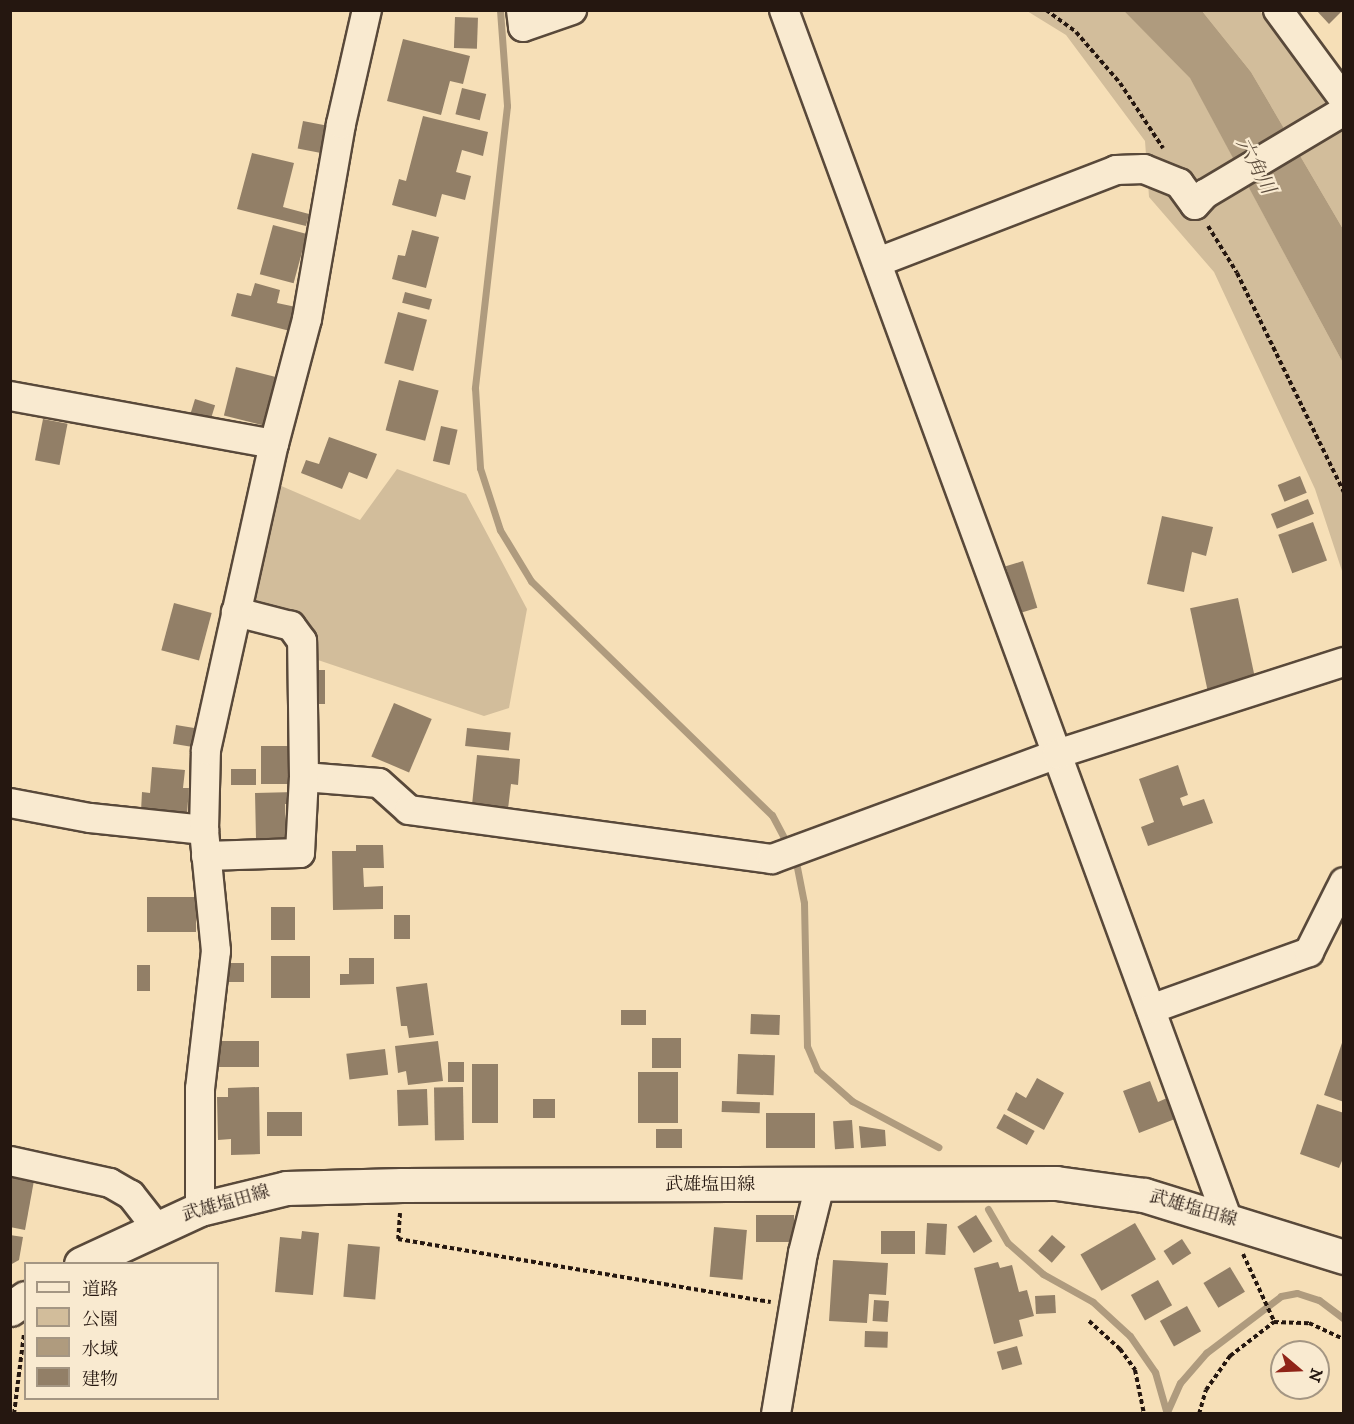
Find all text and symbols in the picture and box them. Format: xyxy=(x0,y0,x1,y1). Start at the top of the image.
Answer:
water label: 六角川 xyxy=(1230,134,1280,198)
street label: 武雄塩田線 xyxy=(665,1174,755,1196)
street label: 武雄塩田線 xyxy=(180,1181,272,1227)
street label: 武雄塩田線 xyxy=(1147,1186,1239,1232)
legend xyxy=(24,1262,219,1400)
text: 道路 xyxy=(82,1279,118,1301)
text: 公園 xyxy=(82,1309,118,1331)
text: 水域 xyxy=(82,1339,118,1361)
north arrow xyxy=(1270,1340,1330,1400)
text: N xyxy=(1304,1366,1327,1385)
text: 建物 xyxy=(82,1369,118,1391)

